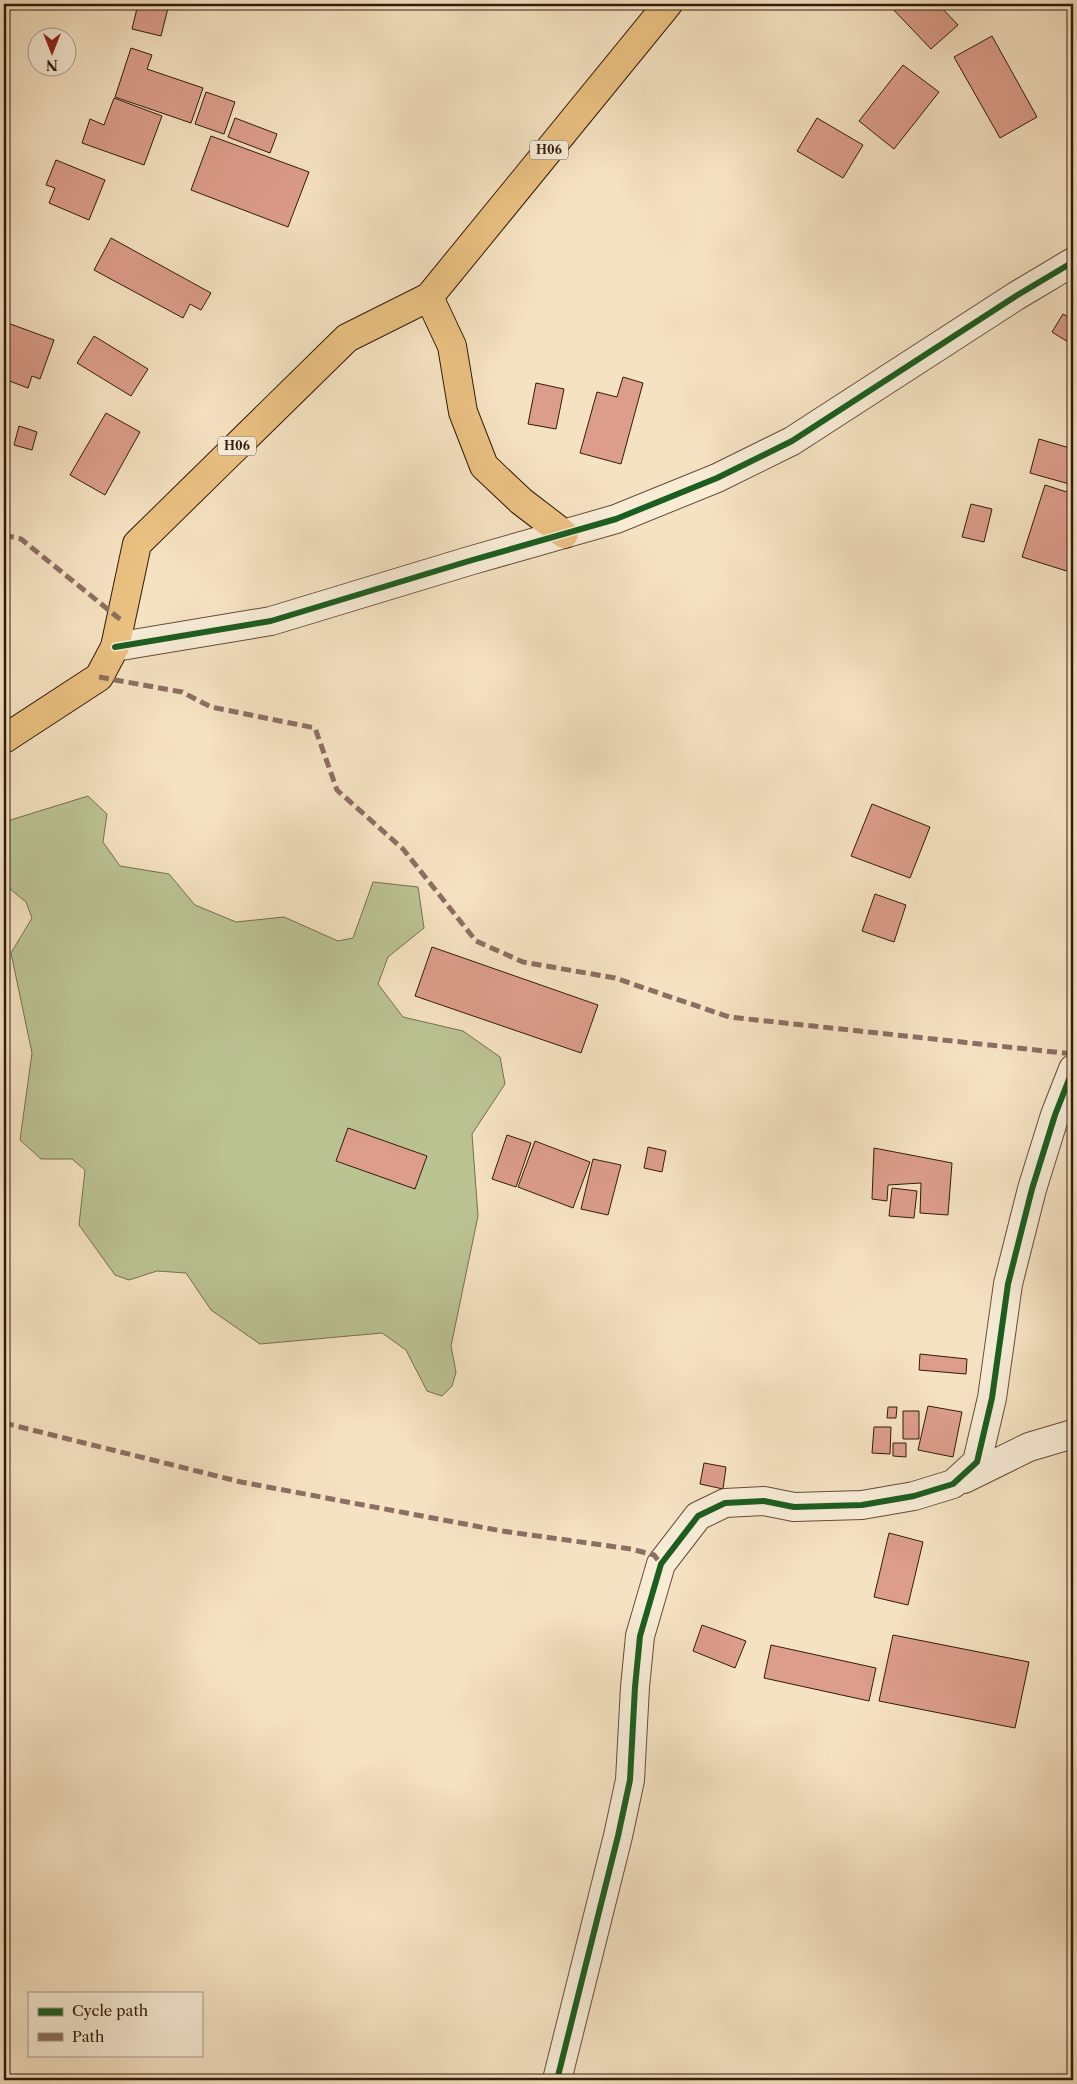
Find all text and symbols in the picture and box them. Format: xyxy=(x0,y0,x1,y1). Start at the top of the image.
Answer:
north arrow xyxy=(28,28,78,78)
text: N xyxy=(46,56,58,74)
road number: H06 xyxy=(530,140,568,160)
road number: H06 xyxy=(218,436,256,456)
legend xyxy=(28,1992,202,2056)
text: Cycle path xyxy=(72,2001,149,2020)
text: Path xyxy=(72,2027,105,2046)

